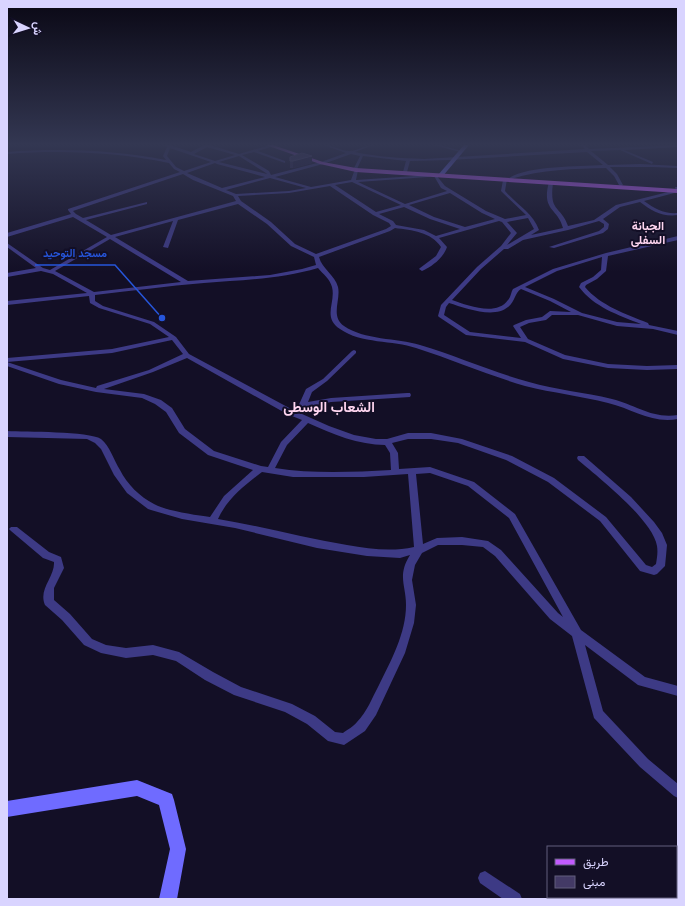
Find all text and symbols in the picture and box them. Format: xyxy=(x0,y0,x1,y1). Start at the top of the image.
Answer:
north arrow xyxy=(8,8,48,48)
text: ش xyxy=(31,22,46,36)
district label: الجبانة السفلى xyxy=(631,217,665,248)
callout: مسجد التوحيد xyxy=(35,242,115,265)
text: مسجد التوحيد xyxy=(43,245,107,260)
district label: الشعاب الوسطى xyxy=(283,397,375,416)
legend xyxy=(547,846,677,898)
text: طريق xyxy=(583,853,609,870)
text: مبنى xyxy=(583,873,605,890)

